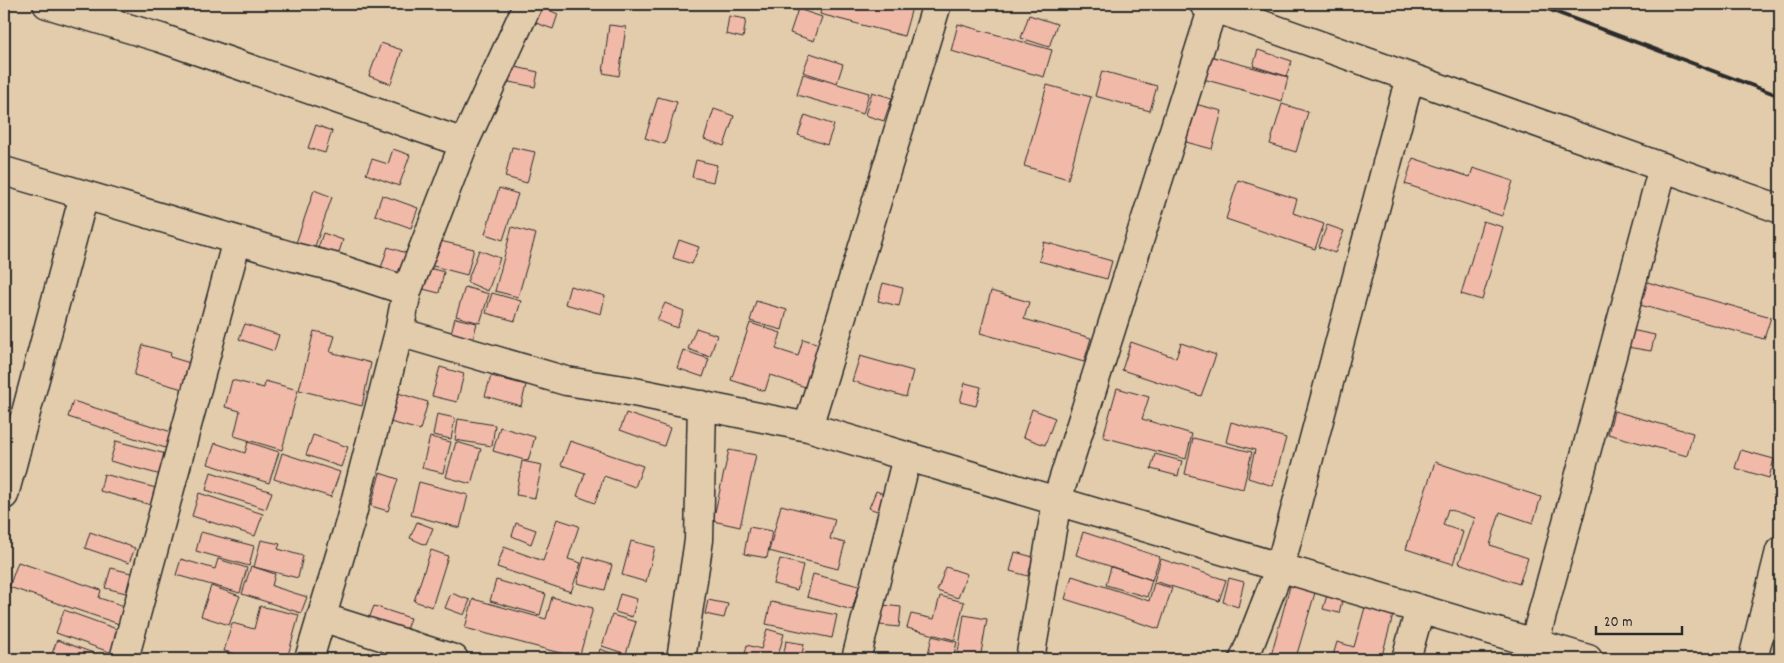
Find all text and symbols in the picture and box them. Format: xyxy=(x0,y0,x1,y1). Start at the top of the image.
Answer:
scale bar xyxy=(1596,603,1683,635)
text: 20 m xyxy=(1604,612,1632,634)

